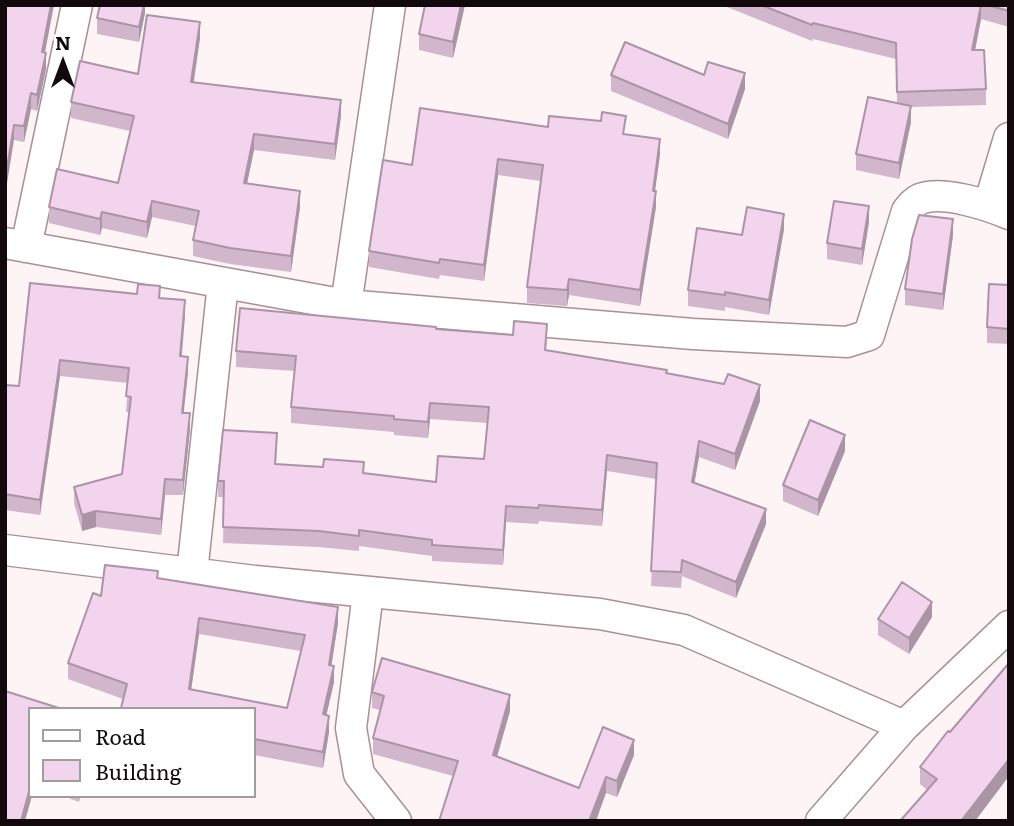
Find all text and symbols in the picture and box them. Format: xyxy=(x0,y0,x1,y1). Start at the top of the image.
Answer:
north arrow xyxy=(28,28,98,98)
text: N xyxy=(55,28,71,56)
legend xyxy=(28,707,256,798)
text: Road xyxy=(95,720,146,751)
text: Building xyxy=(95,755,181,786)

